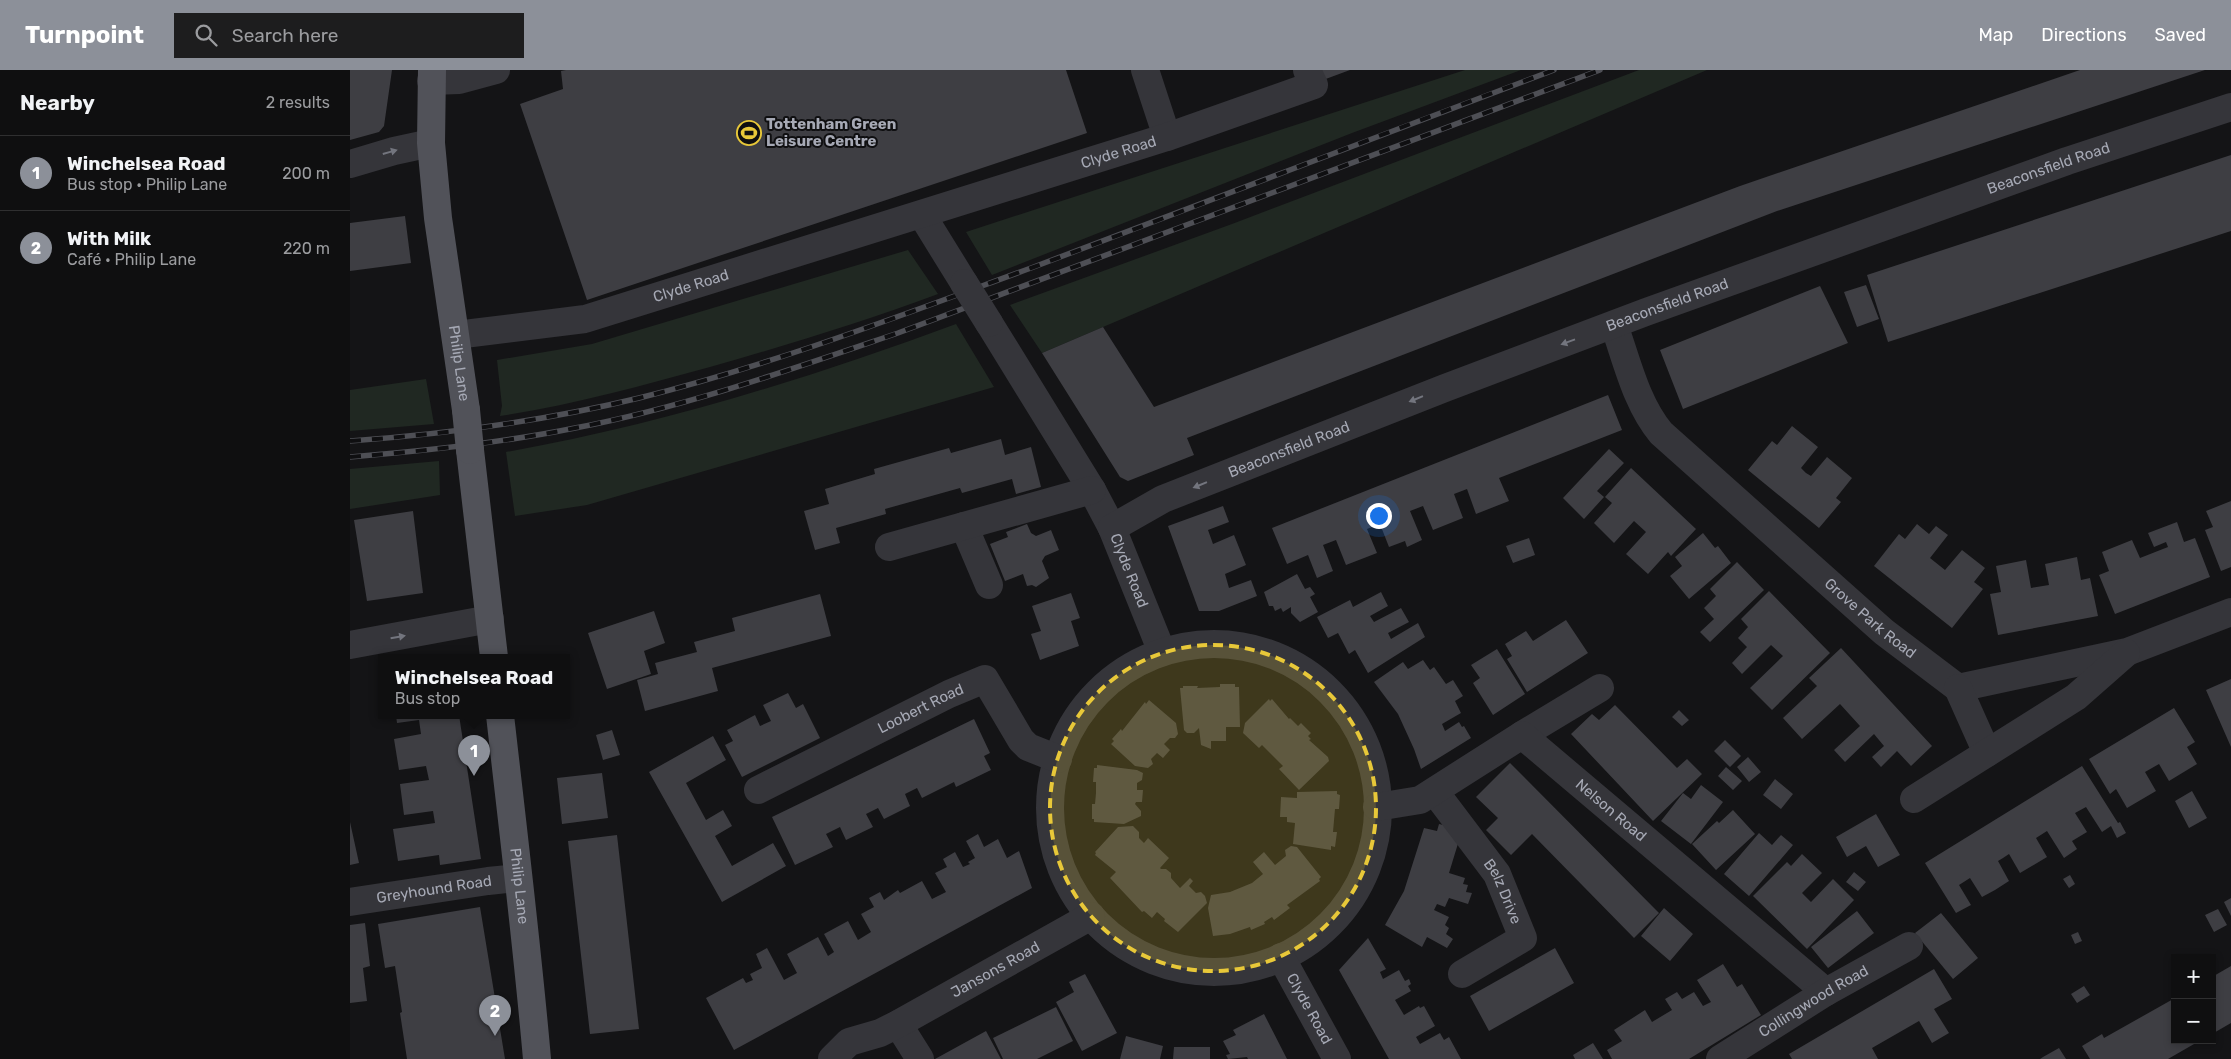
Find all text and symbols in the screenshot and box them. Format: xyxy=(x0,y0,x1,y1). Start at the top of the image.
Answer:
search box xyxy=(174,13,524,58)
text: Turnpoint xyxy=(25,21,144,49)
icon: search xyxy=(192,21,220,49)
text: Search here xyxy=(232,24,338,47)
text: Map xyxy=(1978,24,2013,46)
text: Directions xyxy=(2041,24,2127,46)
text: Saved xyxy=(2155,24,2206,46)
text: Nearby xyxy=(20,90,95,115)
text: 2 results xyxy=(266,93,330,112)
place label: Tottenham Green Leisure Centre xyxy=(766,115,896,150)
sports icon: Tottenham Green Leisure Centre xyxy=(736,120,762,146)
street label: Clyde Road xyxy=(1078,132,1159,172)
street label: Beaconsfield Road xyxy=(1985,139,2112,198)
one-way arrow xyxy=(383,148,398,156)
text: Winchelsea Road xyxy=(67,152,226,175)
text: 1 xyxy=(32,164,40,183)
text: 200 m xyxy=(282,164,330,183)
text: Bus stop · Philip Lane xyxy=(67,175,227,194)
text: With Milk xyxy=(67,227,151,250)
text: 2 xyxy=(31,239,41,258)
text: 220 m xyxy=(283,239,330,258)
text: Café · Philip Lane xyxy=(67,250,196,269)
street label: Clyde Road xyxy=(651,266,731,306)
street label: Beaconsfield Road xyxy=(1603,274,1731,335)
street label: Philip Lane xyxy=(445,324,474,402)
one-way arrow xyxy=(1560,338,1575,346)
one-way arrow xyxy=(1409,396,1423,404)
street label: Beaconsfield Road xyxy=(1226,417,1352,481)
one-way arrow xyxy=(1192,482,1207,489)
your location xyxy=(1366,503,1392,529)
street label: Clyde Road xyxy=(1106,531,1152,610)
street label: Grove Park Road xyxy=(1821,574,1920,662)
one-way arrow xyxy=(390,632,406,640)
popup xyxy=(378,654,570,719)
text: Winchelsea Road xyxy=(395,666,553,689)
street label: Loobert Road xyxy=(875,680,966,737)
text: Bus stop xyxy=(395,689,460,708)
pin: 1 xyxy=(458,735,490,776)
street label: Nelson Road xyxy=(1572,775,1650,845)
street label: Philip Lane xyxy=(506,847,533,925)
street label: Belz Drive xyxy=(1480,855,1525,926)
street label: Greyhound Road xyxy=(375,872,493,907)
street label: Jansons Road xyxy=(948,937,1043,1002)
map controls xyxy=(2171,954,2216,1044)
button: + xyxy=(2171,954,2216,999)
street label: Collingwood Road xyxy=(1755,961,1872,1041)
street label: Clyde Road xyxy=(1283,970,1336,1047)
pin: 2 xyxy=(479,995,511,1036)
button: − xyxy=(2171,999,2216,1044)

